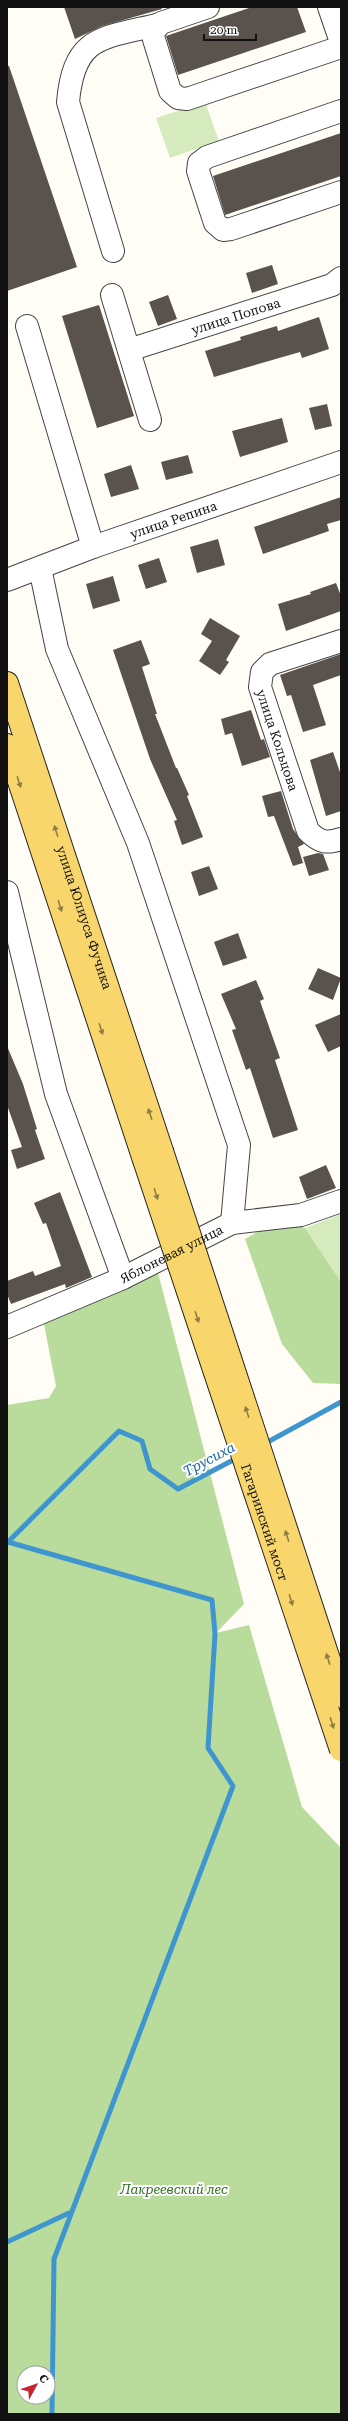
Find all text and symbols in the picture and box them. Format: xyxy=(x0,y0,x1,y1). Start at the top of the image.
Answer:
scale bar xyxy=(204,16,256,42)
text: 20 m xyxy=(210,23,237,37)
street label: улица Попова xyxy=(189,295,282,337)
street label: улица Репина xyxy=(128,498,219,541)
street label: улица Кольцова xyxy=(254,687,302,793)
one-way arrow xyxy=(16,777,22,789)
one-way arrow xyxy=(53,824,59,836)
street label: улица Юлиуса Фучика xyxy=(54,844,115,991)
one-way arrow xyxy=(57,900,63,912)
one-way arrow xyxy=(98,1024,104,1036)
one-way arrow xyxy=(146,1107,152,1119)
one-way arrow xyxy=(153,1188,159,1200)
street label: Яблоневая улица xyxy=(117,1221,225,1286)
one-way arrow xyxy=(194,1312,200,1324)
one-way arrow xyxy=(244,1406,250,1418)
water label: Трусиха xyxy=(180,1439,238,1479)
street label: Гагаринский мост xyxy=(238,1462,291,1583)
one-way arrow xyxy=(284,1530,290,1542)
one-way arrow xyxy=(288,1594,294,1606)
one-way arrow xyxy=(325,1653,331,1665)
one-way arrow xyxy=(329,1718,335,1730)
park label: Лакреевский лес xyxy=(119,2182,228,2197)
north arrow xyxy=(16,2365,56,2405)
text: С xyxy=(36,2372,51,2386)

